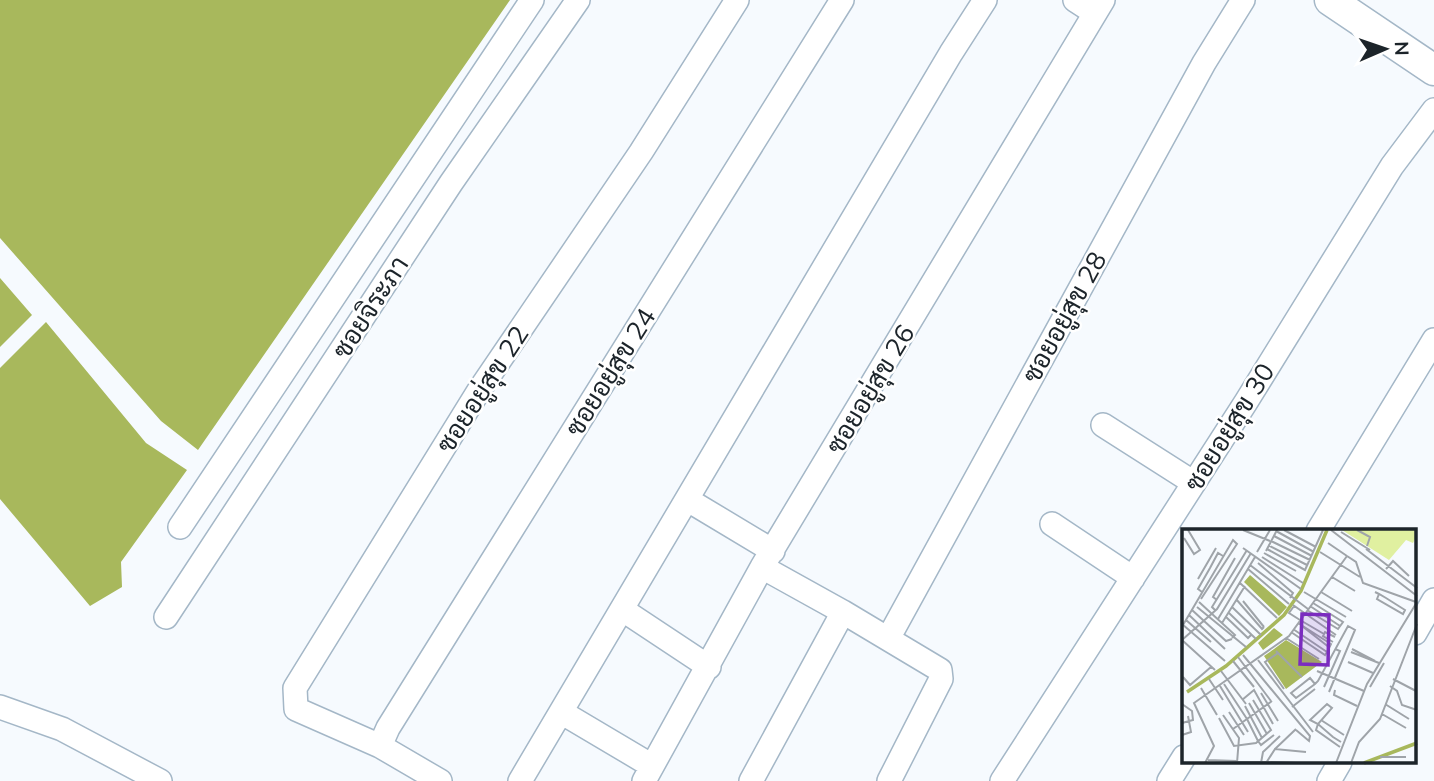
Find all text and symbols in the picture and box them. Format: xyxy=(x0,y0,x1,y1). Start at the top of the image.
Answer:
north arrow xyxy=(1350,14,1420,84)
text: N xyxy=(1390,41,1414,56)
street label: ซอยอยู่สุข 28 xyxy=(1014,246,1115,389)
street label: ซอยจิระภา xyxy=(325,249,415,365)
street label: ซอยอยู่สุข 24 xyxy=(558,302,664,443)
street label: ซอยอยู่สุข 26 xyxy=(819,318,923,461)
street label: ซอยอยู่สุข 22 xyxy=(429,319,537,460)
street label: ซอยอยู่สุข 30 xyxy=(1177,357,1283,498)
inset map xyxy=(1182,529,1416,764)

